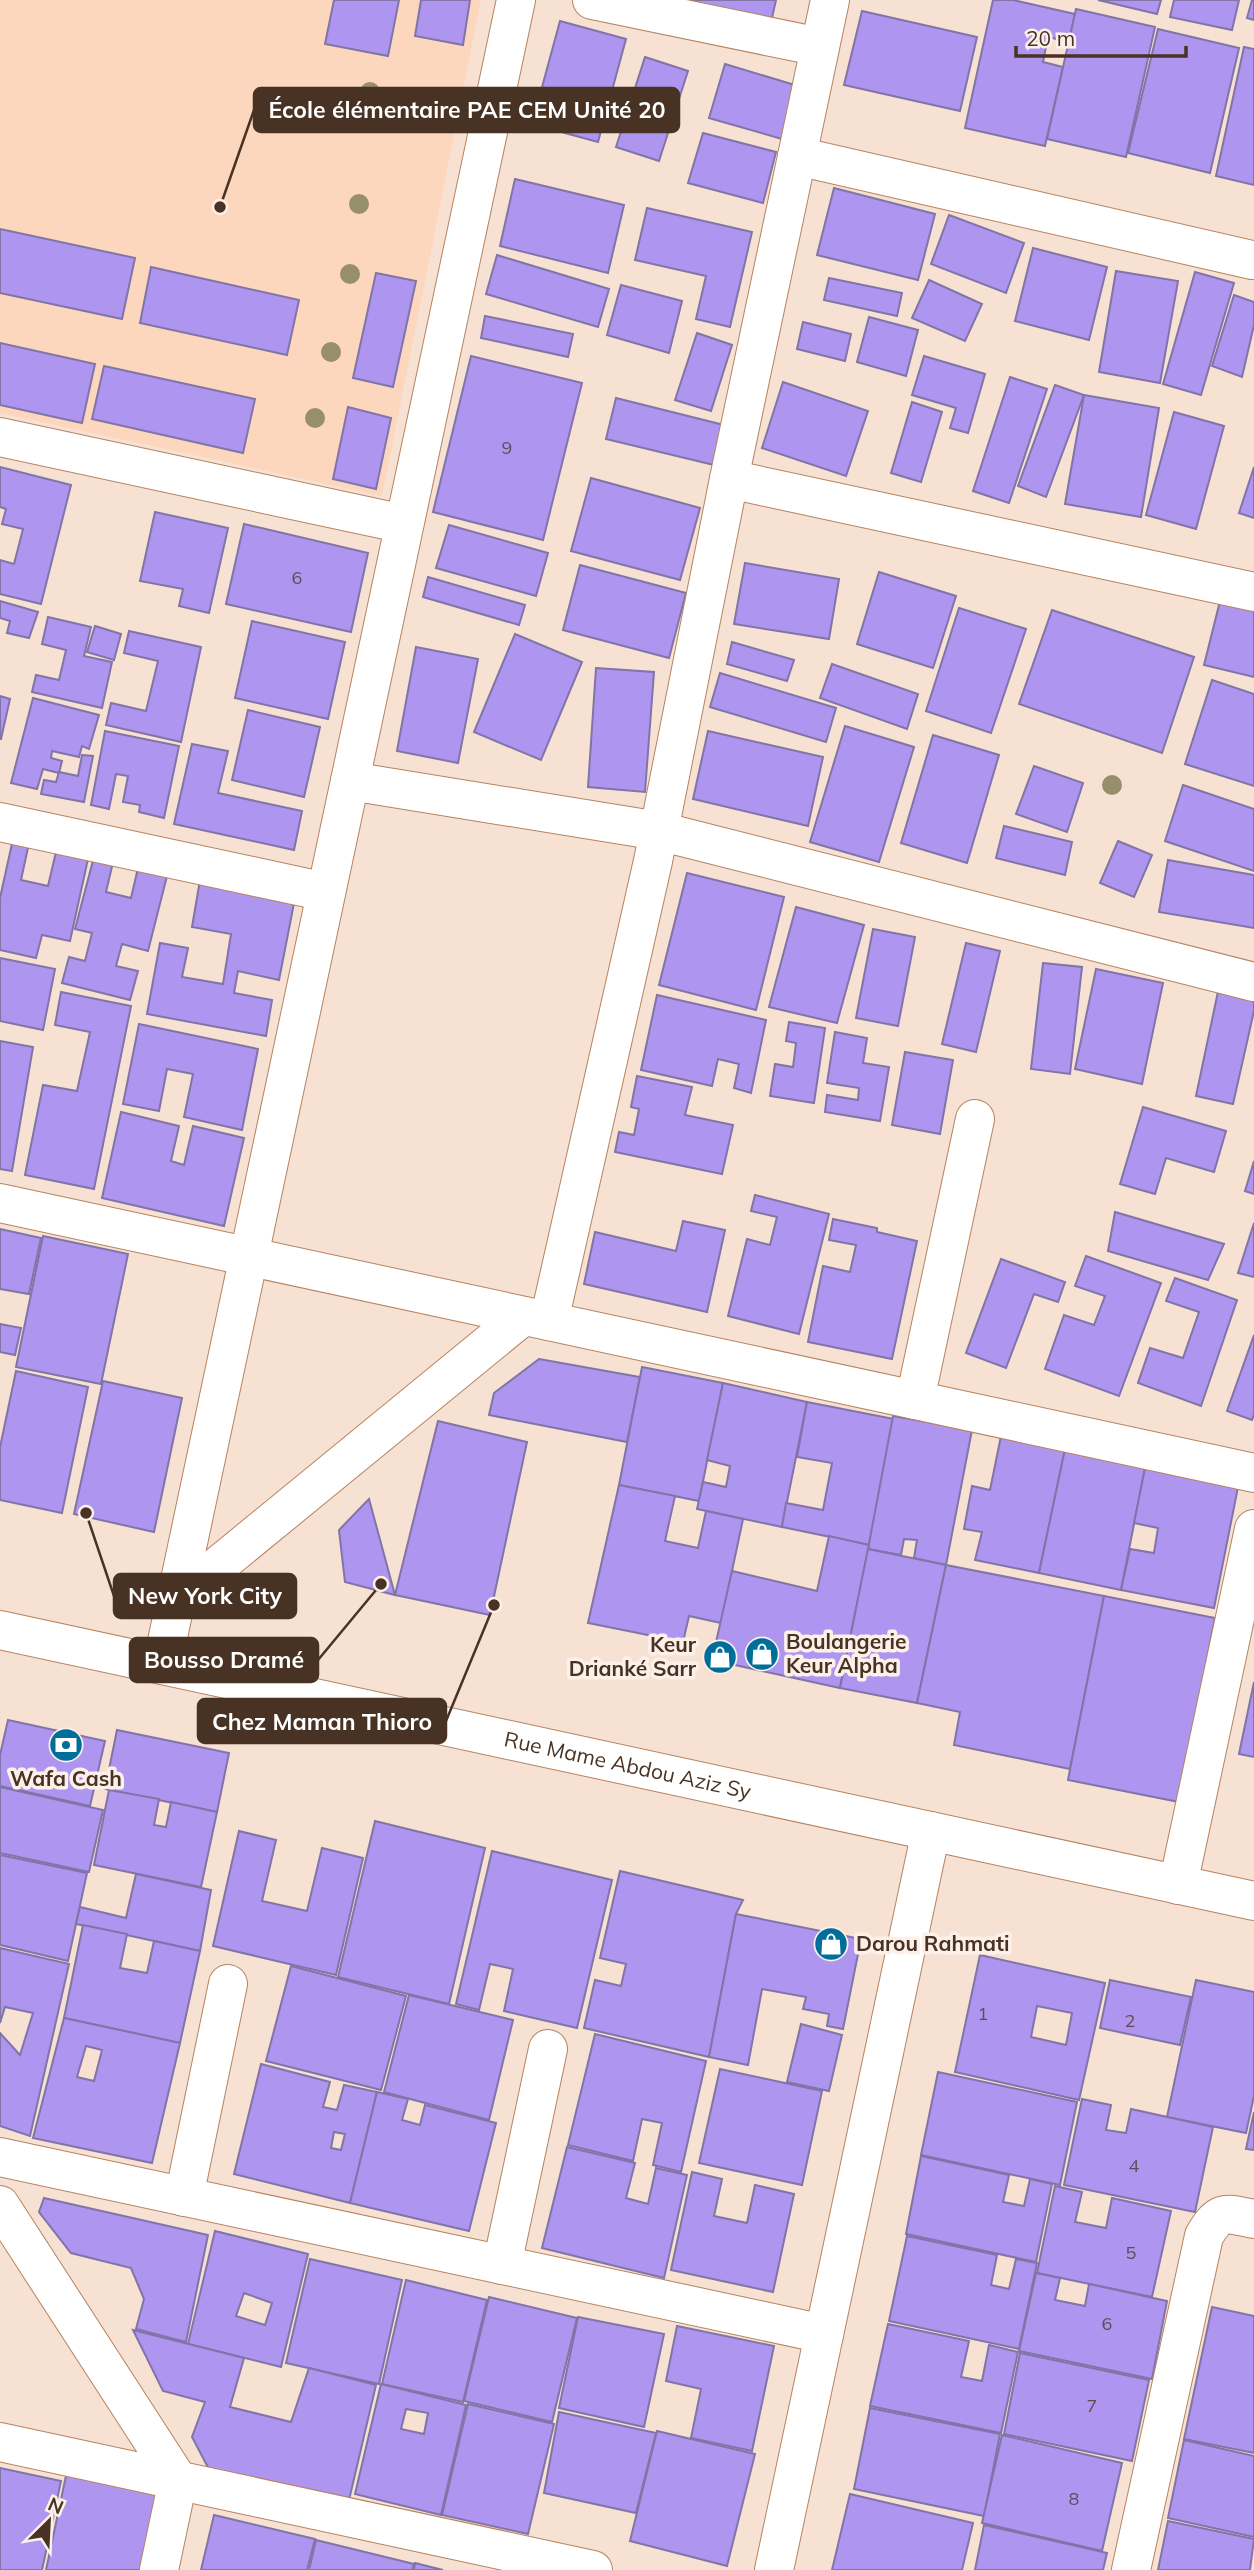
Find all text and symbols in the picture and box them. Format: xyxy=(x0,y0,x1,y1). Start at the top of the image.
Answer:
scale bar xyxy=(1016,14,1186,58)
text: 20 m xyxy=(1026,25,1075,51)
callout: École élémentaire PAE CEM Unité 20 xyxy=(254,88,679,132)
text: École élémentaire PAE CEM Unité 20 xyxy=(268,95,666,124)
house number: 9 xyxy=(502,436,512,459)
house number: 6 xyxy=(292,566,302,589)
callout: New York City xyxy=(114,1574,296,1618)
text: New York City xyxy=(128,1581,282,1610)
place label: Boulangerie Keur Alpha xyxy=(786,1628,906,1678)
place label: Keur Drianké Sarr xyxy=(569,1631,697,1681)
shop icon: Boulangerie Keur Alpha xyxy=(743,1635,781,1673)
callout: Bousso Dramé xyxy=(130,1638,318,1682)
shop icon: Keur Drianké Sarr xyxy=(701,1638,739,1676)
text: Bousso Dramé xyxy=(144,1645,304,1674)
callout: Chez Maman Thioro xyxy=(198,1699,446,1743)
text: Chez Maman Thioro xyxy=(212,1707,432,1736)
street label: Rue Mame Abdou Aziz Sy xyxy=(502,1725,753,1804)
bank icon: Wafa Cash xyxy=(47,1726,85,1764)
place label: Wafa Cash xyxy=(10,1765,122,1791)
shop icon: Darou Rahmati xyxy=(812,1925,850,1963)
place label: Darou Rahmati xyxy=(856,1930,1009,1956)
house number: 1 xyxy=(978,2002,988,2025)
house number: 2 xyxy=(1125,2009,1135,2032)
house number: 4 xyxy=(1129,2154,1140,2177)
house number: 5 xyxy=(1126,2241,1137,2264)
house number: 6 xyxy=(1102,2312,1112,2335)
house number: 7 xyxy=(1087,2394,1097,2417)
north arrow xyxy=(14,2486,84,2556)
house number: 8 xyxy=(1069,2487,1079,2510)
text: N xyxy=(44,2492,67,2519)

